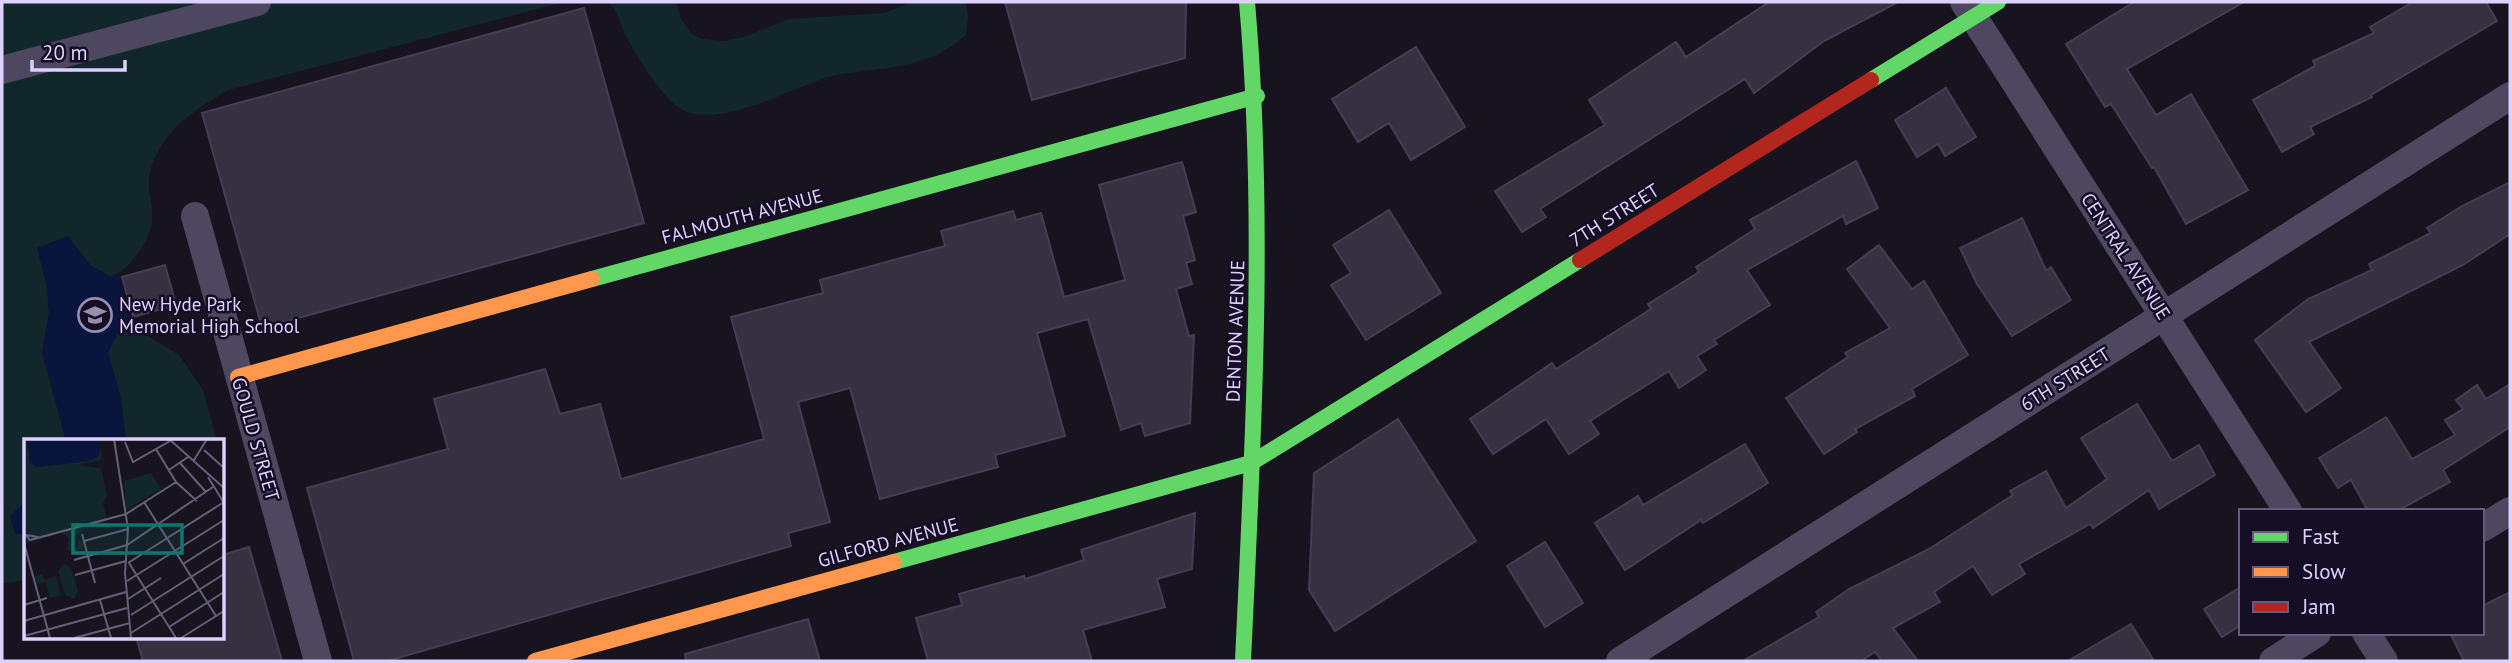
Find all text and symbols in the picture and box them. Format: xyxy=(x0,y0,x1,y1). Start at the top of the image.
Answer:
scale bar xyxy=(32,28,124,72)
text: 20 m xyxy=(42,39,88,66)
street label: 7TH STREET xyxy=(1565,178,1664,252)
street label: FALMOUTH AVENUE xyxy=(659,183,825,249)
street label: CENTRAL AVENUE xyxy=(2076,188,2176,324)
street label: DENTON AVENUE xyxy=(1221,260,1249,402)
place label: New Hyde Park Memorial High School xyxy=(119,292,300,338)
school or university icon: New Hyde Park Memorial High School xyxy=(76,296,114,334)
street label: 6TH STREET xyxy=(2016,342,2115,416)
street label: GOULD STREET xyxy=(227,375,285,504)
inset map xyxy=(24,439,224,638)
legend xyxy=(2239,509,2484,635)
street label: GILFORD AVENUE xyxy=(815,512,961,572)
text: Fast xyxy=(2302,523,2339,550)
text: Slow xyxy=(2302,558,2346,585)
text: Jam xyxy=(2301,593,2336,620)

